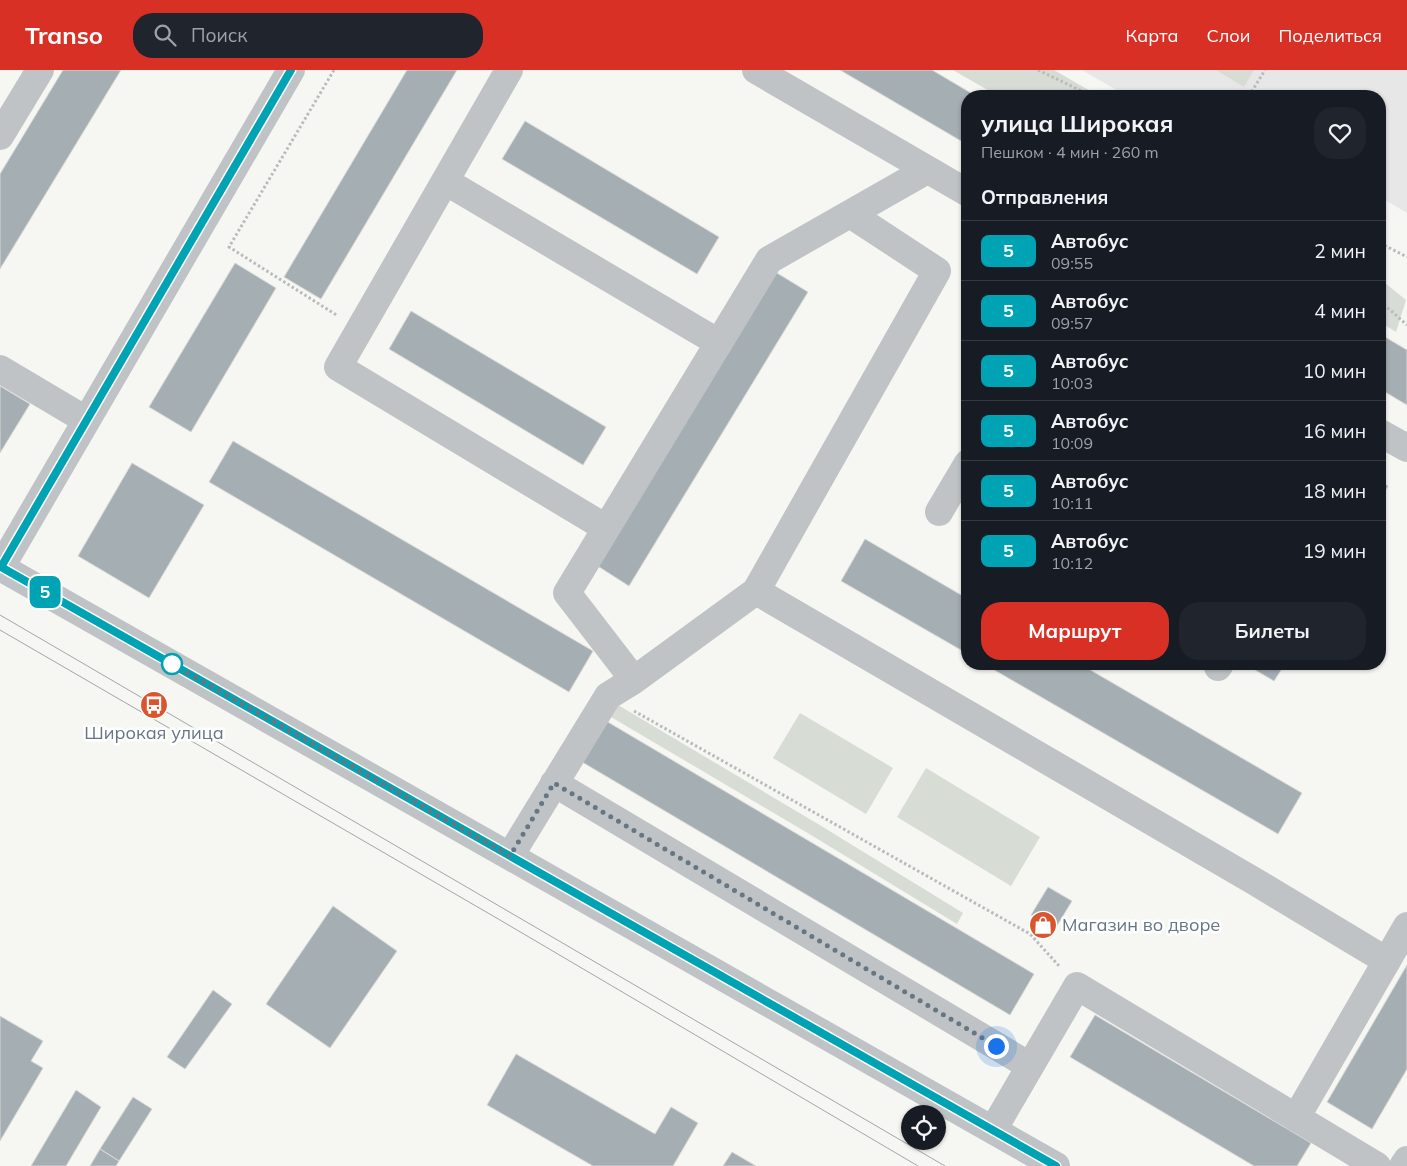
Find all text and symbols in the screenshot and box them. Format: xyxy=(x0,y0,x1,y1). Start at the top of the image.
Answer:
search box xyxy=(133,13,483,58)
text: Transo xyxy=(25,20,103,50)
icon: search xyxy=(151,21,179,49)
text: Поиск xyxy=(191,23,248,47)
text: Карта xyxy=(1126,24,1178,47)
text: Слои xyxy=(1206,24,1251,47)
text: Поделиться xyxy=(1279,24,1382,47)
button: heart xyxy=(1314,107,1366,159)
text: улица Широкая xyxy=(981,108,1173,138)
text: Пешком · 4 мин · 260 m xyxy=(981,142,1159,162)
text: Отправления xyxy=(981,185,1108,209)
text: Автобус xyxy=(1051,229,1129,253)
text: 5 xyxy=(1003,239,1014,262)
text: 2 мин xyxy=(1314,239,1366,263)
text: 09:55 xyxy=(1051,253,1093,273)
text: Автобус xyxy=(1051,289,1129,313)
text: 5 xyxy=(1003,299,1014,322)
text: 4 мин xyxy=(1314,299,1366,323)
text: 09:57 xyxy=(1051,313,1093,333)
text: Автобус xyxy=(1051,349,1129,373)
text: 5 xyxy=(1003,359,1014,382)
text: 10 мин xyxy=(1303,359,1366,383)
text: 10:03 xyxy=(1051,373,1093,393)
text: Автобус xyxy=(1051,409,1129,433)
text: 5 xyxy=(1003,419,1014,442)
text: 16 мин xyxy=(1303,419,1366,443)
text: 10:09 xyxy=(1051,433,1093,453)
text: Автобус xyxy=(1051,469,1129,493)
text: 5 xyxy=(1003,479,1014,502)
text: 18 мин xyxy=(1303,479,1366,503)
text: 10:11 xyxy=(1051,493,1093,513)
text: Автобус xyxy=(1051,529,1129,553)
text: 5 xyxy=(1003,539,1014,562)
text: 19 мин xyxy=(1303,539,1366,563)
text: 10:12 xyxy=(1051,553,1093,573)
line badge: 5 xyxy=(29,576,61,608)
text: 5 xyxy=(40,580,50,603)
button: Маршрут xyxy=(981,602,1169,660)
button: Билеты xyxy=(1179,602,1366,660)
unlabelled marker xyxy=(161,653,183,675)
bus stop icon: Широкая улица xyxy=(139,690,169,720)
place label: Широкая улица xyxy=(84,721,224,744)
shop icon: Магазин во дворе xyxy=(1028,910,1058,940)
place label: Магазин во дворе xyxy=(1062,913,1220,936)
your location xyxy=(984,1034,1009,1059)
map controls xyxy=(901,1105,946,1150)
button: locate xyxy=(901,1105,946,1150)

